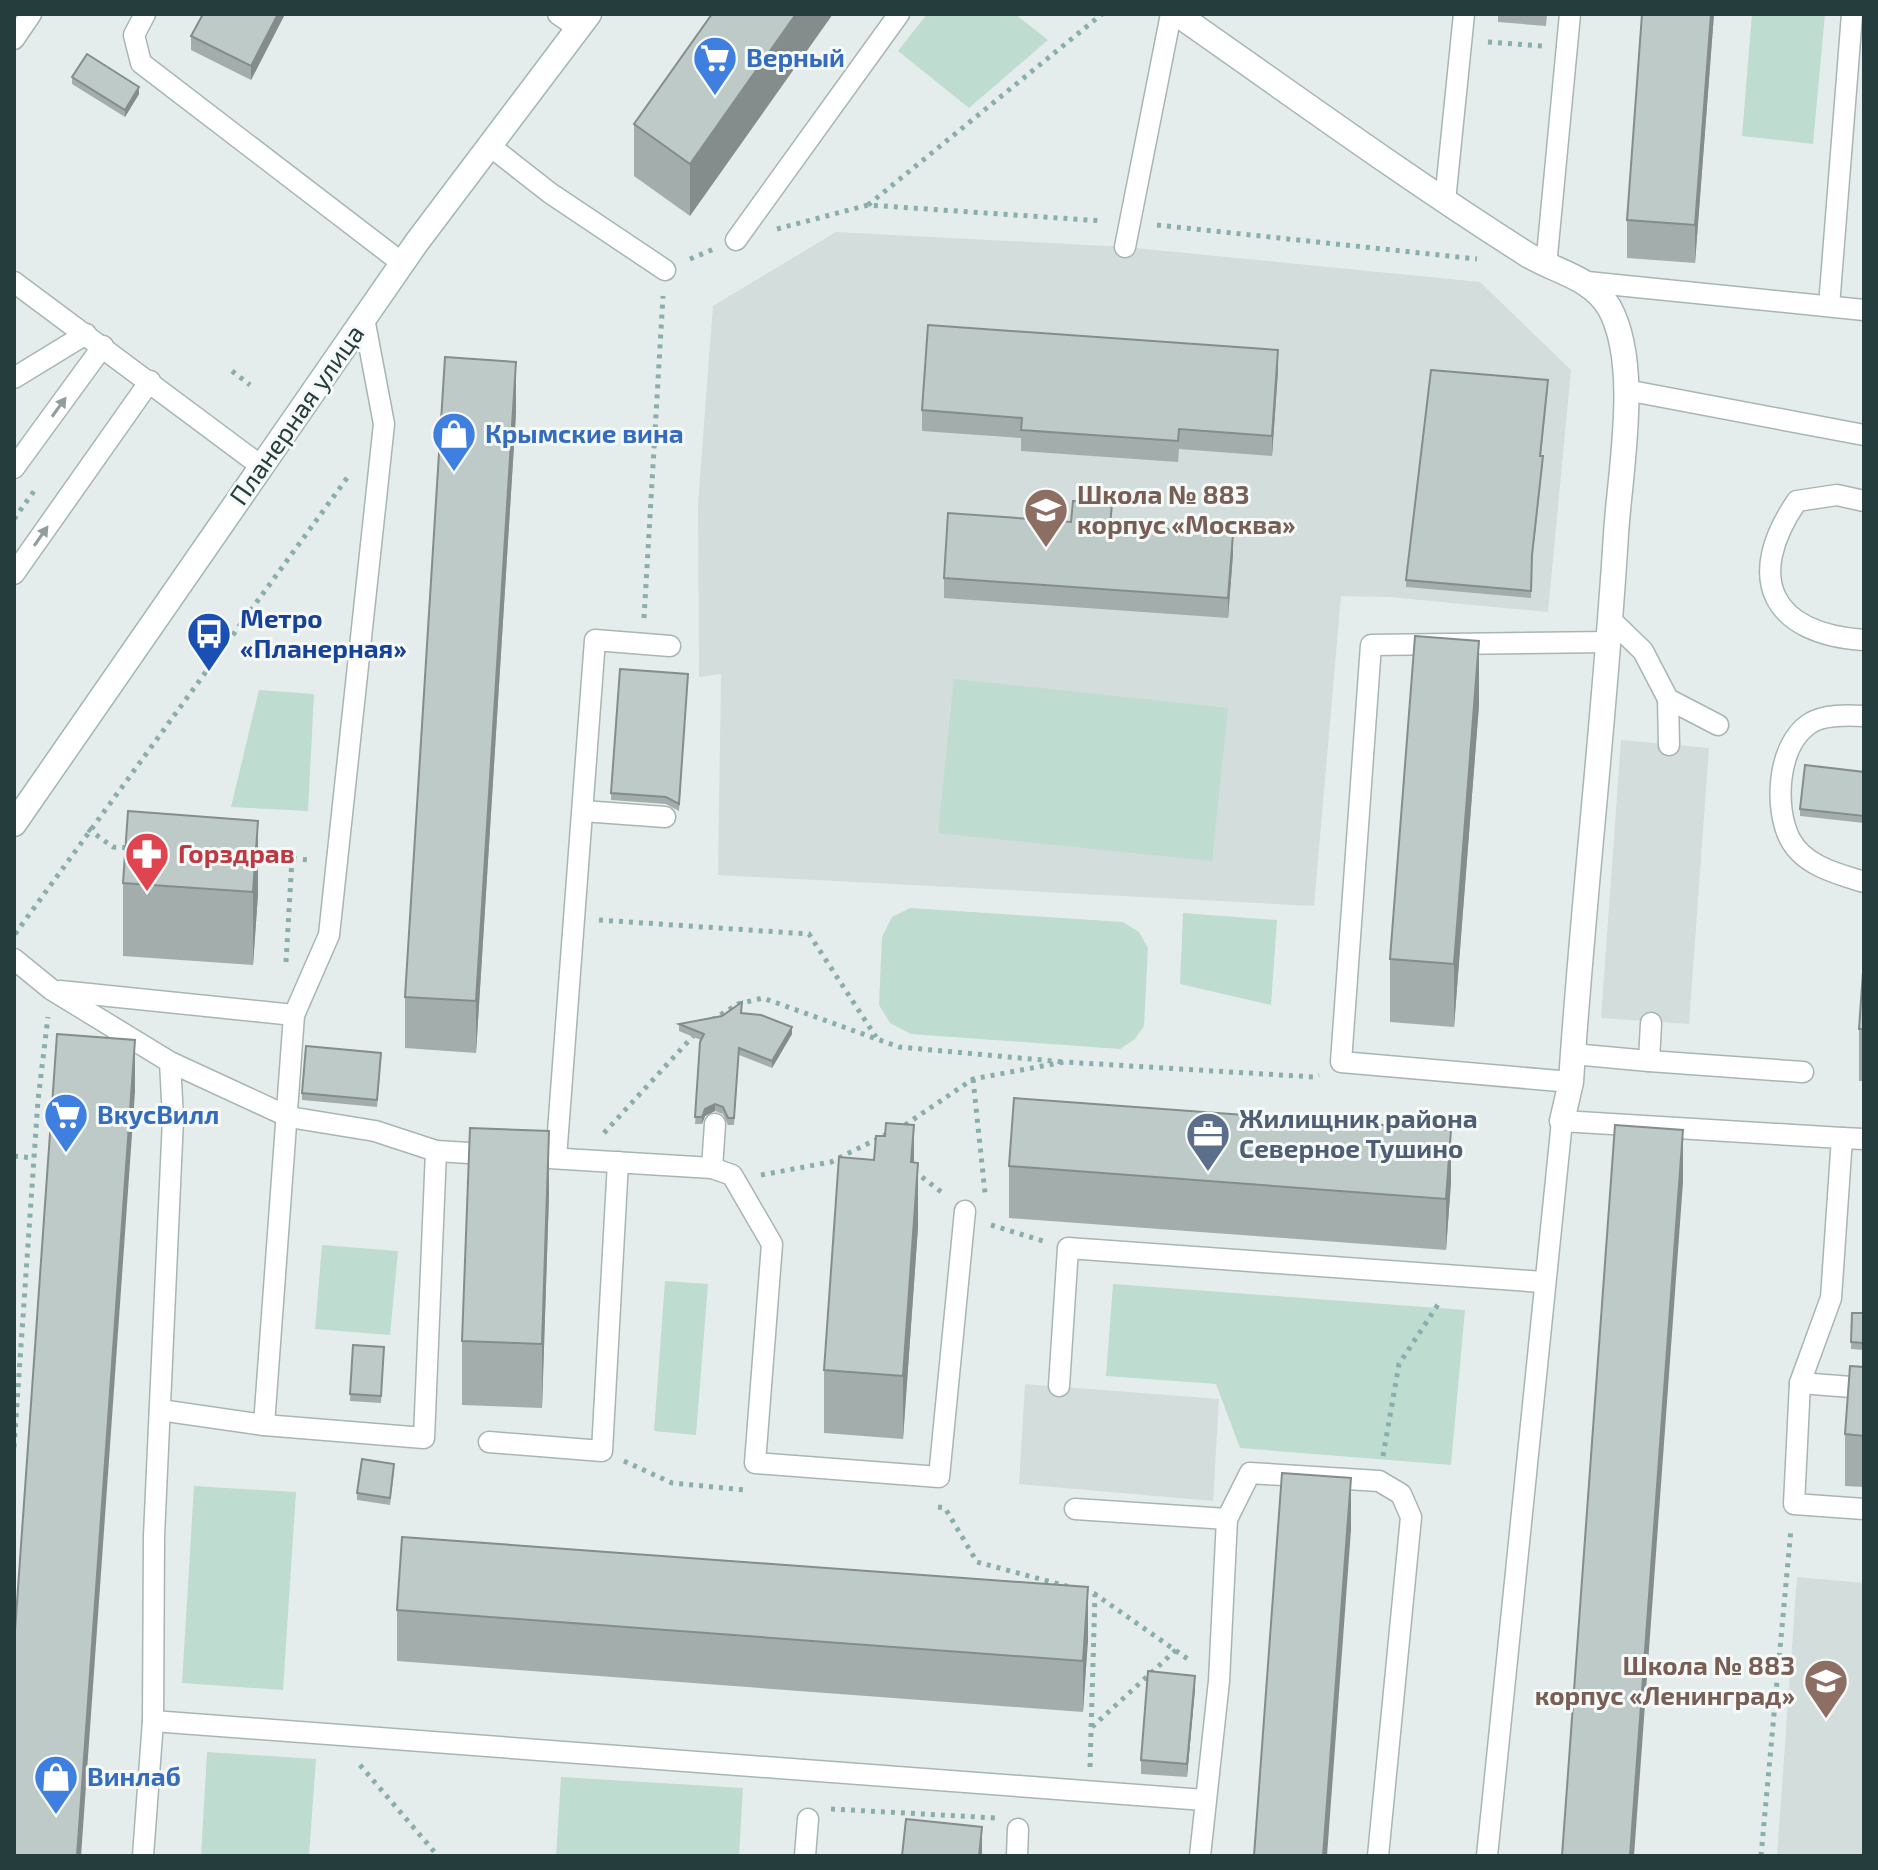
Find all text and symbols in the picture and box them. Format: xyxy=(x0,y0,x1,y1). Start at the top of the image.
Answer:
supermarket icon: Верный xyxy=(691,34,739,97)
place label: Верный xyxy=(746,41,845,72)
street label: Планерная улица xyxy=(222,318,370,511)
one-way arrow xyxy=(50,397,66,417)
shop icon: Крымские вина xyxy=(430,410,478,473)
place label: Крымские вина xyxy=(485,417,684,448)
place label: Школа № 883 корпус «Москва» xyxy=(1077,478,1296,539)
school or university icon: Школа № 883 корпус «Москва» xyxy=(1022,486,1070,549)
one-way arrow xyxy=(32,526,48,547)
place label: Метро «Планерная» xyxy=(240,602,407,663)
bus stop icon: Метро «Планерная» xyxy=(185,610,233,673)
pharmacy icon: Горздрав xyxy=(123,830,171,893)
place label: Горздрав xyxy=(178,837,295,868)
supermarket icon: ВкусВилл xyxy=(42,1091,90,1154)
place label: ВкусВилл xyxy=(97,1098,220,1129)
place label: Жилищник района Северное Тушино xyxy=(1239,1102,1478,1163)
office icon: Жилищник района Северное Тушино xyxy=(1184,1110,1232,1173)
place label: Школа № 883 корпус «Ленинград» xyxy=(1535,1649,1795,1710)
school or university icon: Школа № 883 корпус «Ленинград» xyxy=(1802,1657,1850,1720)
shop icon: Винлаб xyxy=(32,1753,80,1816)
place label: Винлаб xyxy=(87,1760,181,1791)

